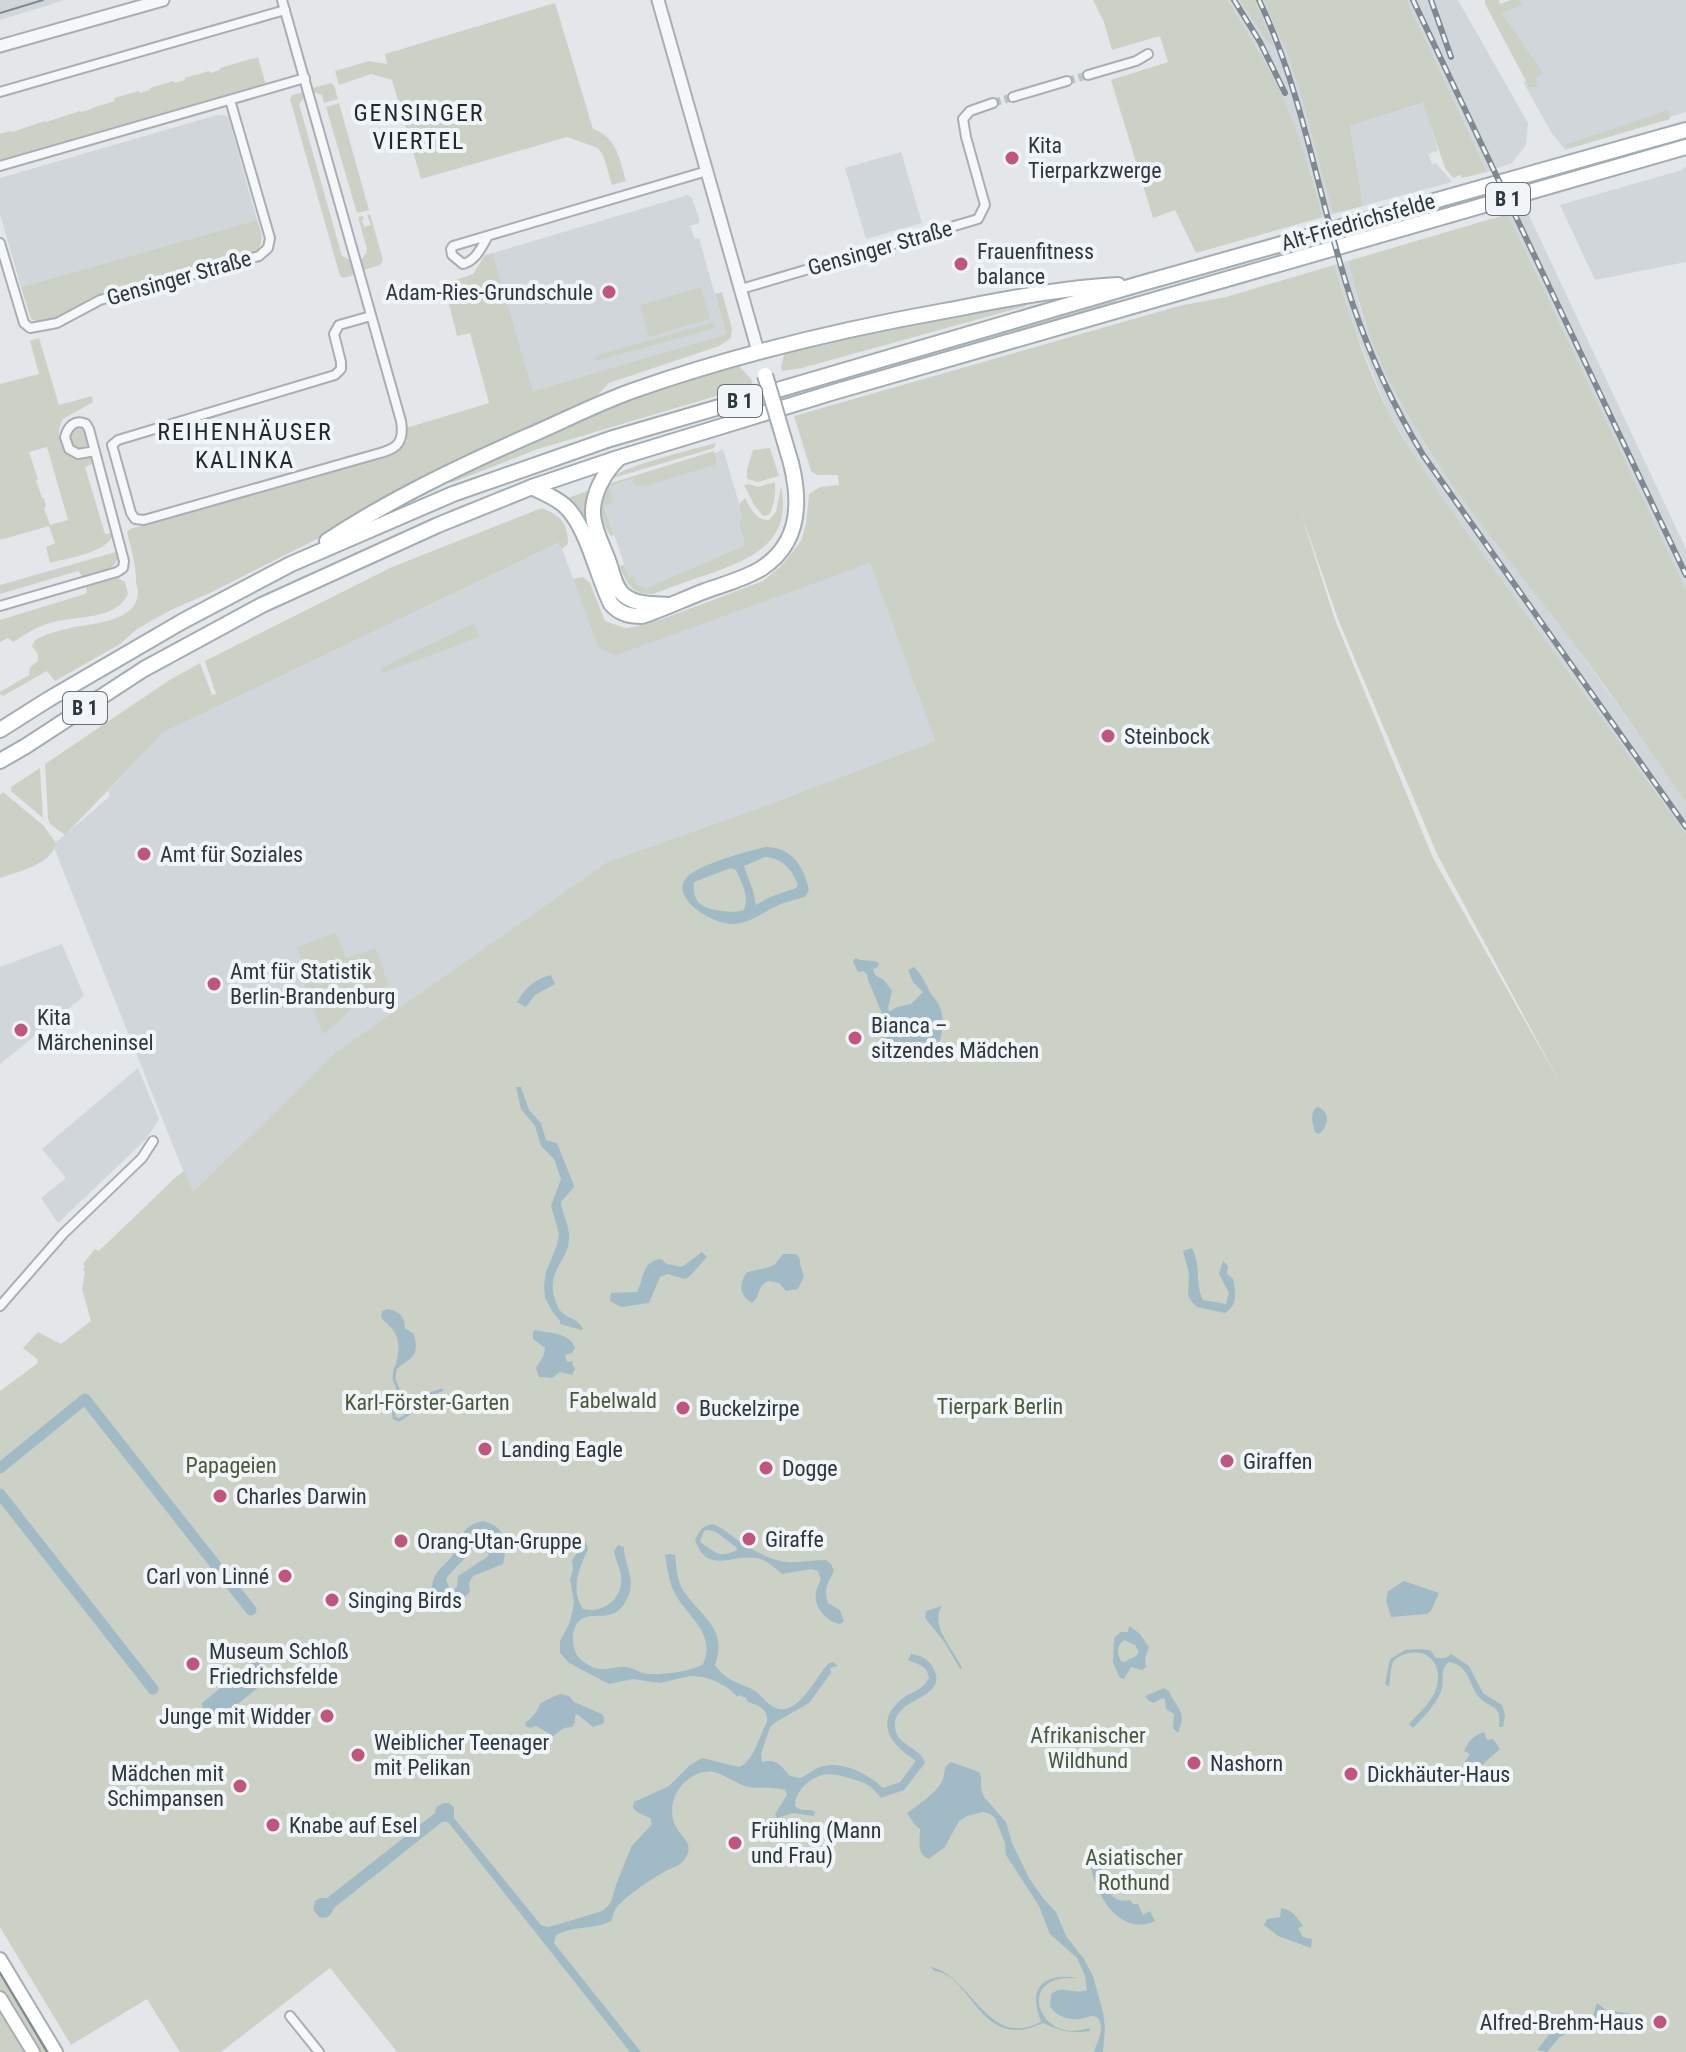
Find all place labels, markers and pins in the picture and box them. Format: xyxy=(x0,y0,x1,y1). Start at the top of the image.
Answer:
place label: Kita Tierparkzwerge xyxy=(1028,133,1161,183)
marker: Kita Tierparkzwerge xyxy=(1003,149,1021,167)
place label: Frauenfitness balance xyxy=(977,239,1094,289)
marker: Frauenfitness balance xyxy=(952,255,970,273)
place label: Adam-Ries-Grundschule xyxy=(386,280,593,305)
marker: Adam-Ries-Grundschule xyxy=(600,283,618,301)
place label: Steinbock xyxy=(1124,724,1210,749)
marker: Steinbock xyxy=(1099,727,1117,745)
place label: Amt für Soziales xyxy=(160,842,303,867)
marker: Amt für Soziales xyxy=(135,845,153,863)
place label: Amt für Statistik Berlin-Brandenburg xyxy=(230,959,395,1009)
marker: Amt für Statistik Berlin-Brandenburg xyxy=(205,975,223,993)
place label: Kita Märcheninsel xyxy=(37,1005,154,1055)
place label: Bianca – sitzendes Mädchen xyxy=(871,1013,1039,1063)
marker: Kita Märcheninsel xyxy=(12,1021,30,1039)
marker: Bianca – sitzendes Mädchen xyxy=(846,1029,864,1047)
place label: Buckelzirpe xyxy=(699,1396,799,1421)
marker: Buckelzirpe xyxy=(674,1399,692,1417)
place label: Landing Eagle xyxy=(501,1437,623,1462)
marker: Landing Eagle xyxy=(476,1440,494,1458)
place label: Giraffen xyxy=(1243,1449,1313,1474)
marker: Giraffen xyxy=(1218,1452,1236,1470)
place label: Dogge xyxy=(782,1456,838,1481)
marker: Dogge xyxy=(757,1459,775,1477)
place label: Charles Darwin xyxy=(236,1484,367,1509)
marker: Charles Darwin xyxy=(211,1487,229,1505)
place label: Giraffe xyxy=(765,1527,824,1552)
place label: Orang-Utan-Gruppe xyxy=(417,1529,582,1554)
marker: Giraffe xyxy=(740,1530,758,1548)
marker: Orang-Utan-Gruppe xyxy=(392,1532,410,1550)
place label: Carl von Linné xyxy=(146,1564,269,1589)
marker: Carl von Linné xyxy=(276,1567,294,1585)
place label: Singing Birds xyxy=(348,1588,462,1613)
marker: Singing Birds xyxy=(323,1591,341,1609)
place label: Museum Schloß Friedrichsfelde xyxy=(209,1639,349,1689)
marker: Museum Schloß Friedrichsfelde xyxy=(184,1655,202,1673)
place label: Junge mit Widder xyxy=(159,1704,311,1729)
marker: Junge mit Widder xyxy=(318,1707,336,1725)
place label: Weiblicher Teenager mit Pelikan xyxy=(374,1730,550,1780)
marker: Weiblicher Teenager mit Pelikan xyxy=(349,1746,367,1764)
place label: Nashorn xyxy=(1210,1751,1283,1776)
marker: Nashorn xyxy=(1185,1754,1203,1772)
place label: Mädchen mit Schimpansen xyxy=(107,1761,224,1811)
place label: Dickhäuter-Haus xyxy=(1367,1762,1510,1787)
marker: Dickhäuter-Haus xyxy=(1342,1765,1360,1783)
marker: Mädchen mit Schimpansen xyxy=(231,1777,249,1795)
place label: Knabe auf Esel xyxy=(289,1813,418,1838)
marker: Knabe auf Esel xyxy=(264,1816,282,1834)
place label: Frühling (Mann und Frau) xyxy=(751,1818,881,1869)
marker: Frühling (Mann und Frau) xyxy=(726,1834,744,1852)
place label: Alfred-Brehm-Haus xyxy=(1480,2010,1644,2035)
marker: Alfred-Brehm-Haus xyxy=(1651,2013,1669,2031)

